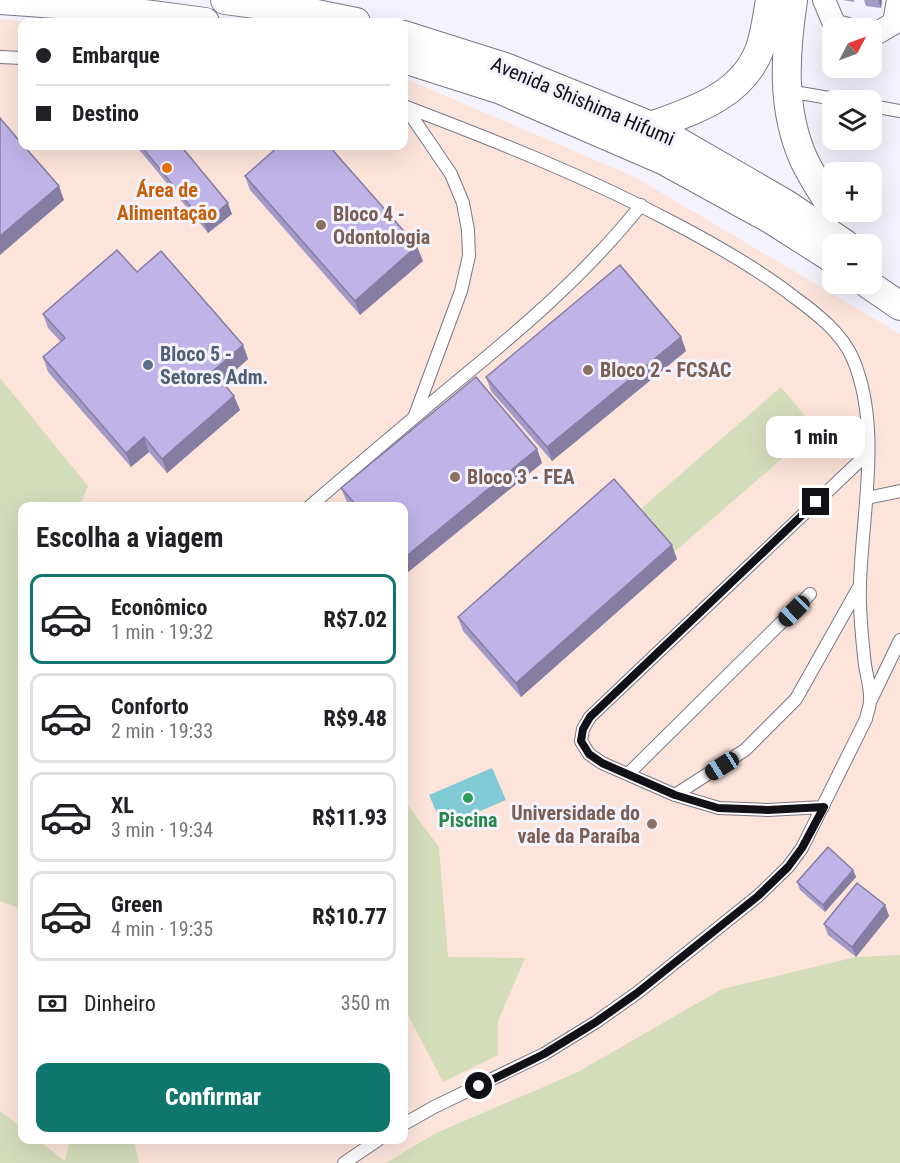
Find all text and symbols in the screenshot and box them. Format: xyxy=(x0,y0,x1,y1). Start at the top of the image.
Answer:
north arrow xyxy=(822,18,882,78)
map controls xyxy=(822,18,882,294)
text: Embarque xyxy=(72,43,160,68)
street label: Avenida Shishima Hifumi xyxy=(488,51,678,151)
button: layers xyxy=(822,90,882,150)
text: Destino xyxy=(72,101,139,126)
marker: Área de Alimentação xyxy=(160,161,174,175)
button: + xyxy=(822,162,882,222)
place label: Área de Alimentação xyxy=(117,178,217,225)
place label: Bloco 4 - Odontologia xyxy=(333,202,430,249)
marker: Bloco 4 - Odontologia xyxy=(314,218,328,232)
button: − xyxy=(822,234,882,294)
place label: Bloco 5 - Setores Adm. xyxy=(160,342,268,389)
marker: Bloco 5 - Setores Adm. xyxy=(141,358,155,372)
place label: Bloco 2 - FCSAC xyxy=(600,358,731,382)
marker: Bloco 2 - FCSAC xyxy=(581,363,595,377)
callout: 1 min xyxy=(766,415,866,457)
text: 1 min xyxy=(793,425,838,449)
place label: Bloco 3 - FEA xyxy=(467,465,575,489)
marker: Bloco 3 - FEA xyxy=(448,470,462,484)
route end xyxy=(802,488,829,515)
text: Escolha a viagem xyxy=(36,522,224,554)
icon: car xyxy=(39,592,93,646)
car xyxy=(775,592,813,630)
text: Econômico xyxy=(111,595,207,620)
text: R$7.02 xyxy=(323,607,387,632)
text: 1 min · 19:32 xyxy=(111,620,213,644)
icon: car xyxy=(39,691,93,745)
text: Conforto xyxy=(111,694,189,719)
text: R$9.48 xyxy=(323,706,387,731)
text: 2 min · 19:33 xyxy=(111,719,213,743)
car xyxy=(702,749,742,783)
icon: car xyxy=(39,790,93,844)
marker: Piscina xyxy=(461,791,475,805)
text: XL xyxy=(111,793,134,818)
place label: Universidade do vale da Paraíba xyxy=(511,801,640,848)
text: R$11.93 xyxy=(312,805,387,830)
place label: Piscina xyxy=(439,808,498,832)
marker: Universidade do vale da Paraíba xyxy=(645,817,659,831)
text: 3 min · 19:34 xyxy=(111,818,213,842)
icon: car xyxy=(39,889,93,943)
text: Green xyxy=(111,892,163,917)
text: R$10.77 xyxy=(312,904,387,929)
text: 4 min · 19:35 xyxy=(111,917,213,941)
icon: cash xyxy=(36,987,69,1020)
text: Dinheiro xyxy=(84,991,156,1016)
text: 350 m xyxy=(341,991,390,1015)
button: Confirmar xyxy=(36,1063,390,1132)
route start xyxy=(465,1072,492,1099)

